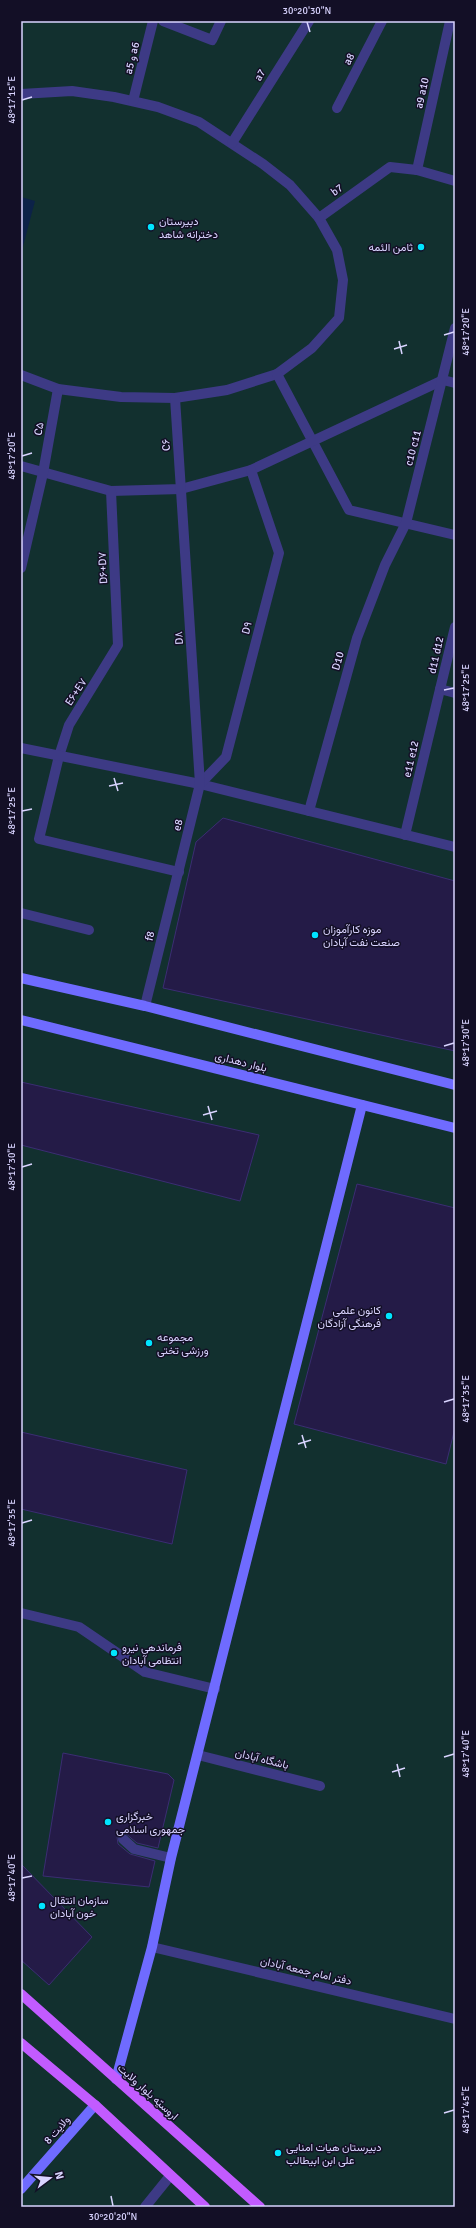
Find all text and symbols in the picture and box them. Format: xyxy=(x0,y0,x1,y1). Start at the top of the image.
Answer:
text: 30°20'30"N xyxy=(283,5,331,17)
street label: a5 و a6 xyxy=(122,40,142,75)
street label: a8 xyxy=(341,51,357,67)
street label: a7 xyxy=(251,67,269,83)
text: 48°17'15"E xyxy=(6,76,18,124)
street label: a9 a10 xyxy=(412,76,432,110)
street label: b7 xyxy=(328,181,346,199)
place label: دبیرستان دخترانه شاهد xyxy=(159,215,218,241)
marker: دبیرستان دخترانه شاهد xyxy=(146,222,156,232)
place label: ثامن الئمه xyxy=(369,241,413,254)
marker: ثامن الئمه xyxy=(416,242,426,252)
text: 48°17'20"E xyxy=(460,308,472,356)
street label: C۵ xyxy=(31,421,47,437)
street label: c10 c11 xyxy=(402,429,424,467)
text: 48°17'20"E xyxy=(6,432,18,480)
street label: C۶ xyxy=(159,439,173,451)
street label: D۶+D۷ xyxy=(96,551,110,584)
street label: D۹ xyxy=(239,620,255,636)
street label: D۸ xyxy=(172,630,186,645)
street label: d11 d12 xyxy=(425,635,447,675)
street label: D10 xyxy=(329,650,347,672)
text: 48°17'25"E xyxy=(460,664,472,712)
street label: E۶+E۷ xyxy=(62,675,90,708)
street label: e11 e12 xyxy=(400,739,422,779)
text: 48°17'25"E xyxy=(6,787,18,835)
street label: e8 xyxy=(170,818,186,832)
place label: موزه کارآموزان صنعت نفت آبادان xyxy=(323,923,400,949)
street label: f8 xyxy=(143,930,157,942)
marker: موزه کارآموزان صنعت نفت آبادان xyxy=(310,930,320,940)
text: 48°17'30"E xyxy=(460,1019,472,1067)
street label: بلوار دهداری xyxy=(214,1049,268,1075)
text: 48°17'30"E xyxy=(6,1143,18,1191)
place label: کانون علمی فرهنگی آزادگان xyxy=(318,1304,381,1330)
marker: کانون علمی فرهنگی آزادگان xyxy=(384,1311,394,1321)
place label: مجموعه ورزشی تختی xyxy=(157,1331,209,1357)
marker: مجموعه ورزشی تختی xyxy=(144,1338,154,1348)
text: 48°17'35"E xyxy=(460,1375,472,1423)
text: 48°17'35"E xyxy=(6,1499,18,1547)
place label: فرماندهی نیرو انتظامی آبادان xyxy=(122,1641,182,1667)
marker: فرماندهی نیرو انتظامی آبادان xyxy=(109,1648,119,1658)
text: 48°17'40"E xyxy=(460,1730,472,1778)
street label: باشگاه آبادان xyxy=(234,1746,290,1772)
place label: خبرگزاری جمهوری اسلامی xyxy=(116,1810,185,1836)
marker: خبرگزاری جمهوری اسلامی xyxy=(103,1817,113,1827)
text: 48°17'40"E xyxy=(6,1854,18,1902)
place label: سازمان انتقال خون آبادان xyxy=(50,1894,109,1920)
marker: سازمان انتقال خون آبادان xyxy=(37,1901,47,1911)
street label: دفتر امام جمعه آبادان xyxy=(259,1954,353,1989)
street label: اروسیّه بلوار ولایت xyxy=(115,2061,181,2123)
text: 48°17'45"E xyxy=(460,2086,472,2134)
street label: ولایت 8 xyxy=(41,2113,73,2147)
place label: دبیرستان هیات امنایی علی ابن ابیطالب xyxy=(286,2141,382,2167)
marker: دبیرستان هیات امنایی علی ابن ابیطالب xyxy=(273,2148,283,2158)
north arrow xyxy=(30,2158,70,2198)
text: N xyxy=(52,2170,66,2181)
text: 30°20'20"N xyxy=(89,2211,137,2223)

